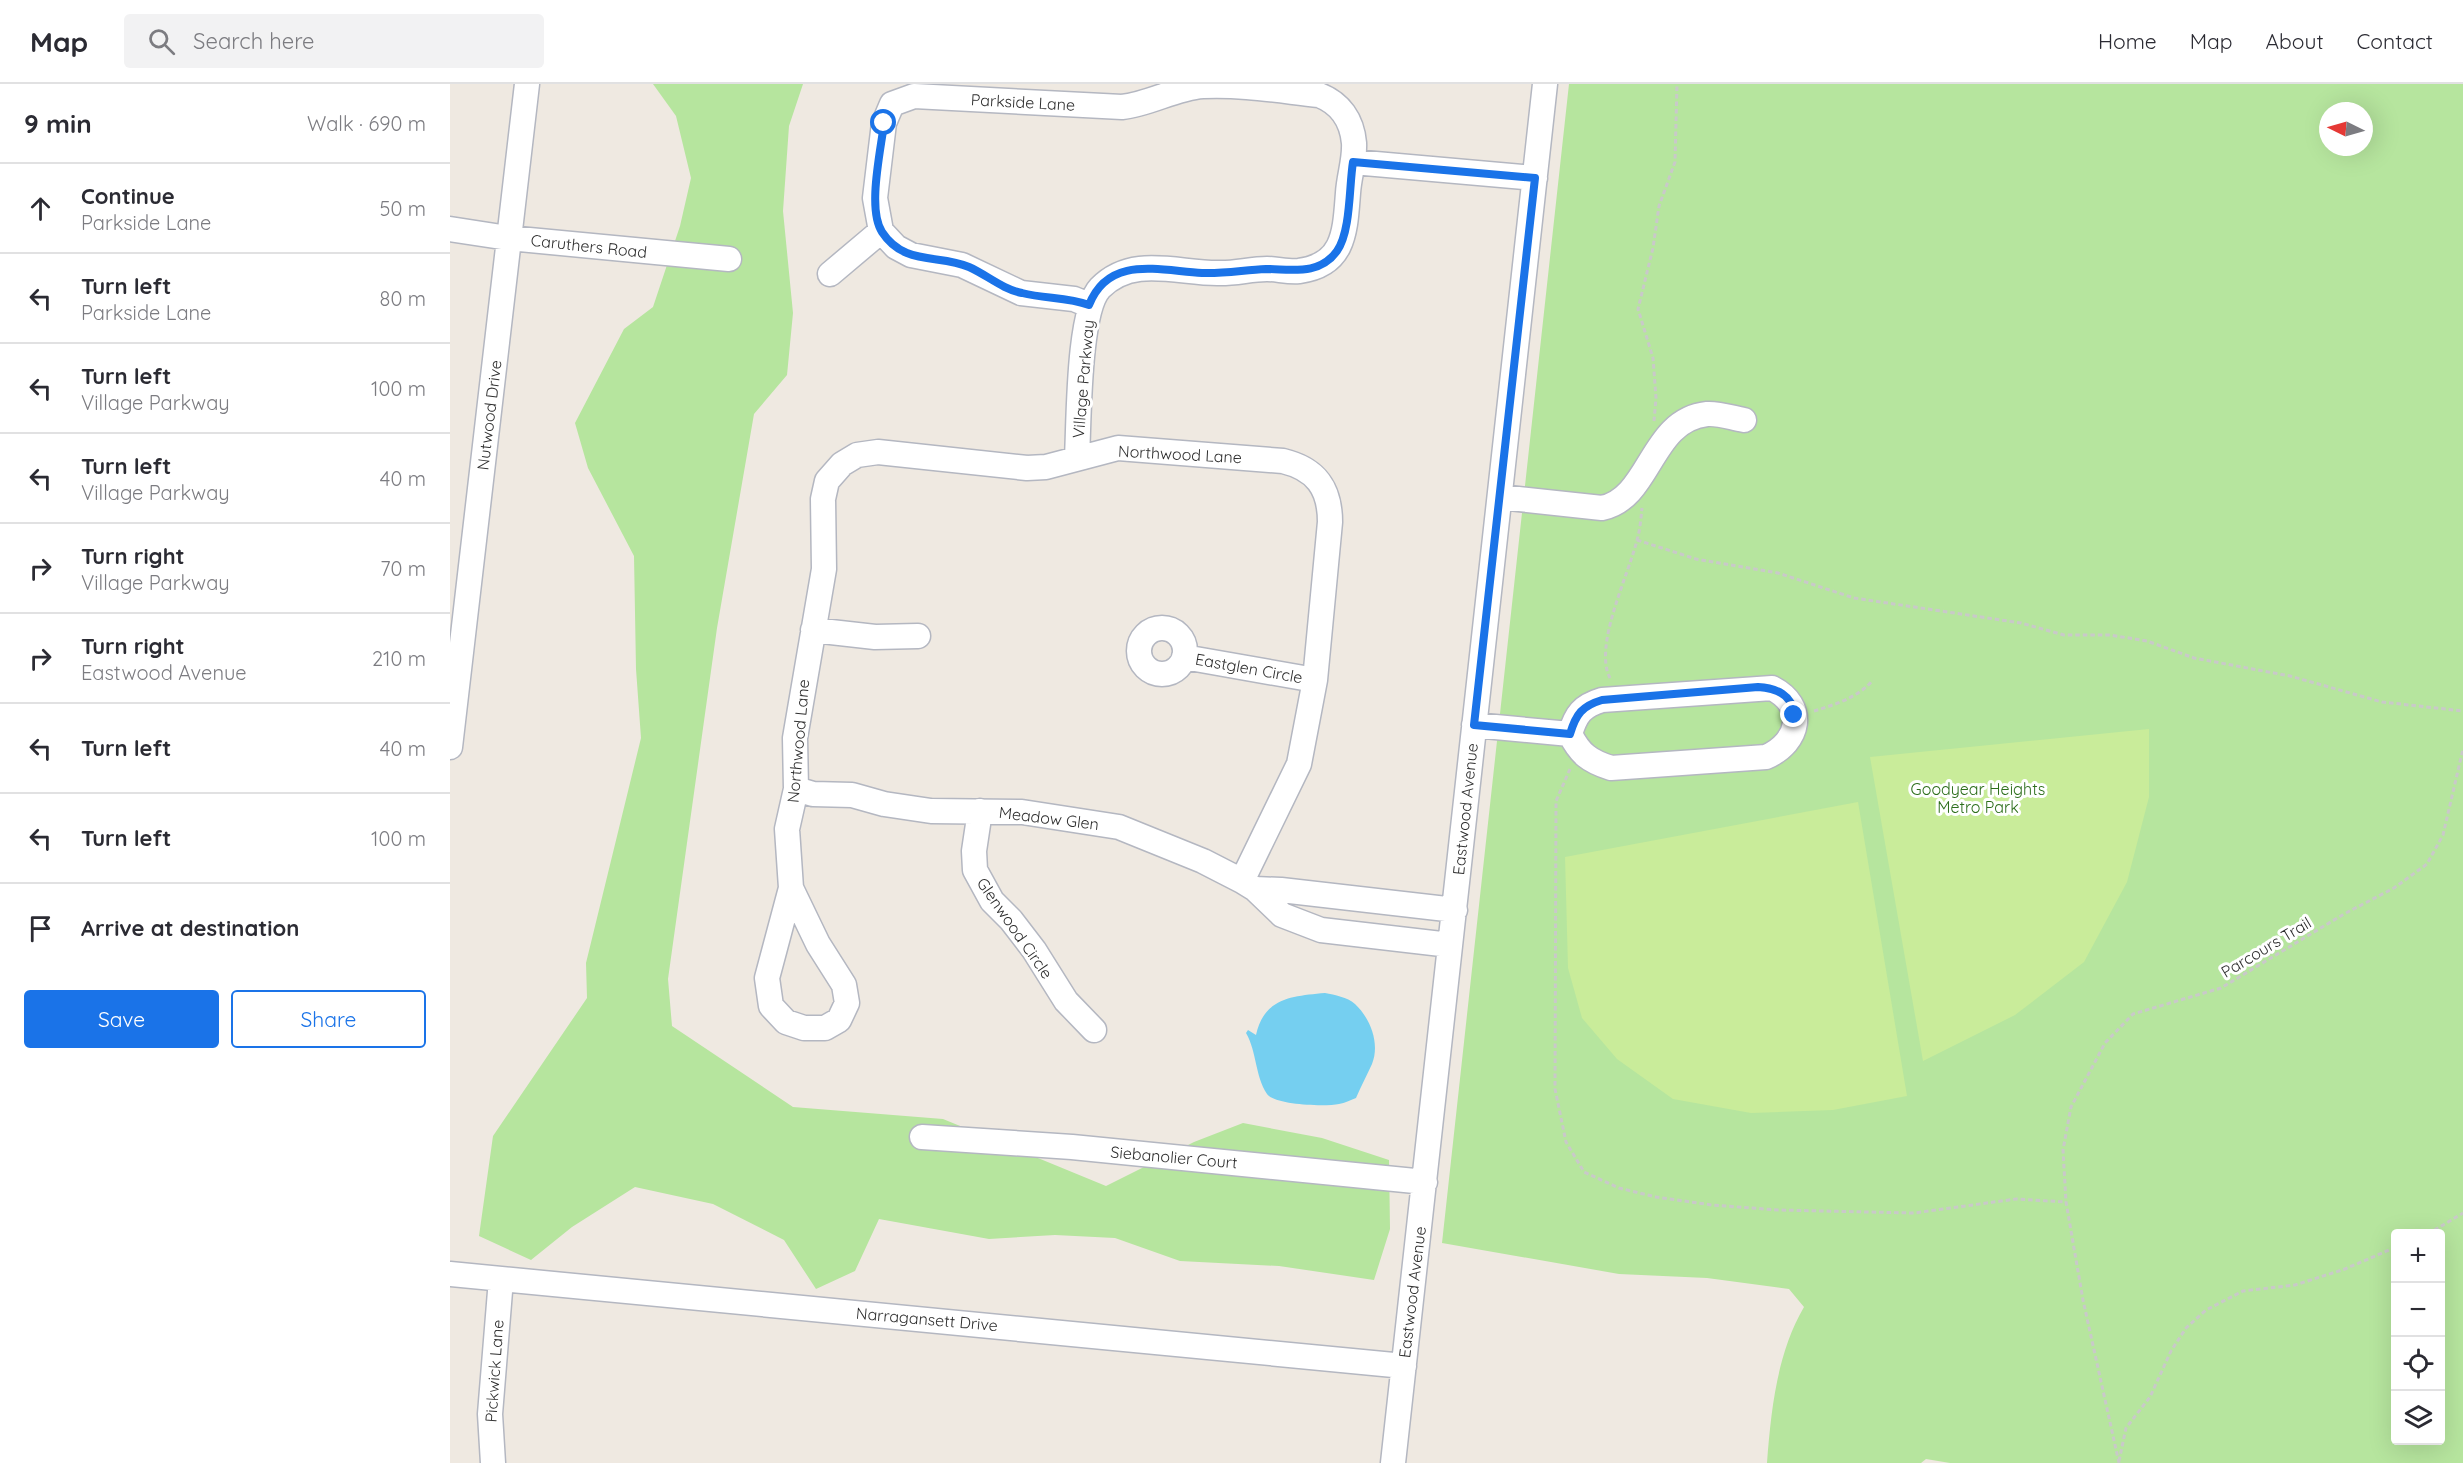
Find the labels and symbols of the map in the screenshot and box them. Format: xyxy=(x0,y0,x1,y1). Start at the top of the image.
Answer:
street label: Parkside Lane xyxy=(970,89,1076,115)
north arrow xyxy=(2319,102,2373,156)
route start xyxy=(870,109,896,135)
street label: Caruthers Road xyxy=(530,230,648,262)
street label: Village Parkway xyxy=(1068,319,1098,439)
street label: Nutwood Drive xyxy=(472,359,506,471)
street label: Northwood Lane xyxy=(1118,441,1242,467)
street label: Eastglen Circle xyxy=(1194,649,1304,687)
street label: Northwood Lane xyxy=(783,678,813,804)
route end xyxy=(1780,701,1806,727)
street label: Eastwood Avenue xyxy=(1448,742,1482,876)
park label: Goodyear Heights Metro Park xyxy=(1911,779,2045,817)
street label: Meadow Glen xyxy=(998,802,1100,834)
street label: Glenwood Circle xyxy=(973,874,1057,982)
street label: Parcours Trail xyxy=(2217,912,2315,982)
street label: Siebanolier Court xyxy=(1110,1141,1238,1173)
street label: Eastwood Avenue xyxy=(1394,1225,1430,1359)
street label: Narragansett Drive xyxy=(855,1303,999,1335)
street label: Pickwick Lane xyxy=(480,1319,508,1423)

